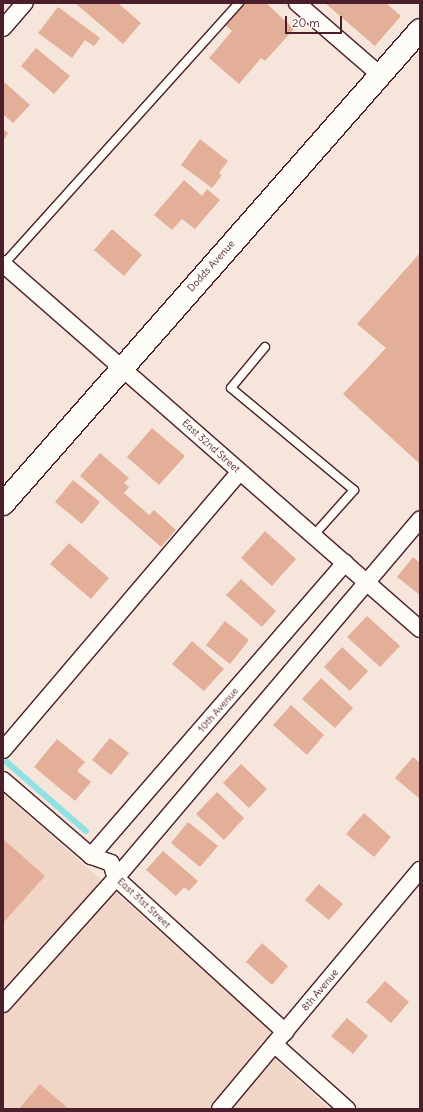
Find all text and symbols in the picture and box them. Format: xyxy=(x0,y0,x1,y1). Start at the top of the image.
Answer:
scale bar xyxy=(287,8,344,34)
text: 20 m xyxy=(292,15,320,30)
street label: Dodds Avenue xyxy=(185,238,237,294)
street label: East 32nd Street xyxy=(180,417,242,475)
street label: 10th Avenue xyxy=(195,685,241,735)
street label: East 31st Street xyxy=(115,875,173,931)
street label: 8th Avenue xyxy=(299,967,341,1013)

